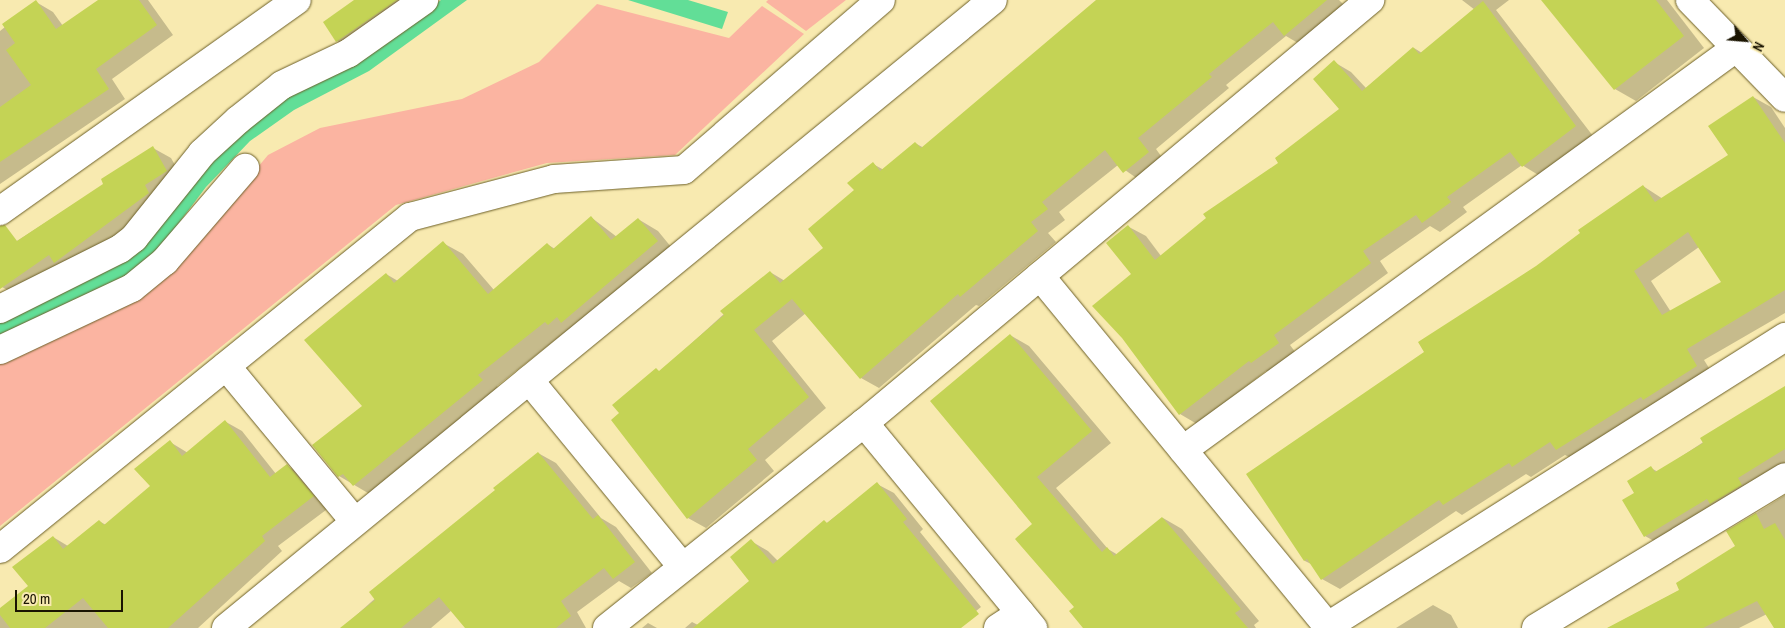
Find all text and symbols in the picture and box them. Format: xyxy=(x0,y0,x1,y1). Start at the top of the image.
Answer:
north arrow xyxy=(1720,15,1770,65)
text: N xyxy=(1748,39,1768,55)
scale bar xyxy=(18,580,125,612)
text: 20 m xyxy=(23,588,50,609)

